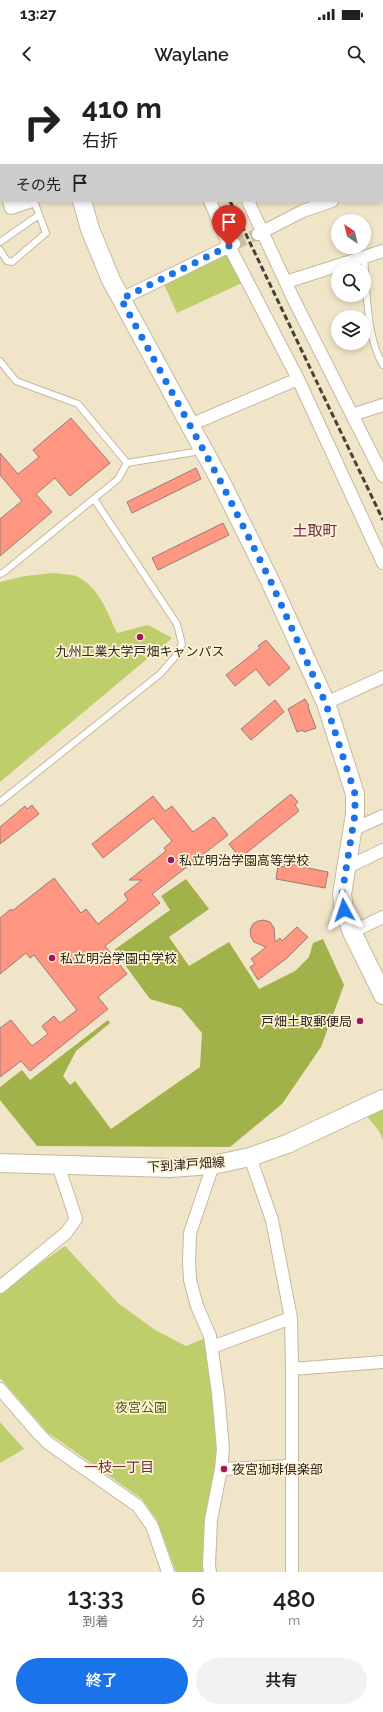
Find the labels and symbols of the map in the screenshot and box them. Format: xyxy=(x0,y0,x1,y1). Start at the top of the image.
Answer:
pin xyxy=(212,205,246,246)
north arrow xyxy=(331,214,371,254)
district label: 土取町 xyxy=(292,522,338,540)
marker: 九州工業大学戸畑キャンパス xyxy=(135,632,145,642)
place label: 九州工業大学戸畑キャンパス xyxy=(55,644,225,659)
place label: 私立明治学園高等学校 xyxy=(179,853,309,868)
marker: 私立明治学園高等学校 xyxy=(166,855,176,865)
position arrow xyxy=(323,889,365,931)
place label: 私立明治学園中学校 xyxy=(60,951,177,966)
marker: 私立明治学園中学校 xyxy=(47,953,57,963)
place label: 戸畑土取郵便局 xyxy=(261,1014,352,1029)
marker: 戸畑土取郵便局 xyxy=(355,1016,365,1026)
street label: 下到津戸畑線 xyxy=(147,1154,225,1175)
park label: 夜宮公園 xyxy=(115,1400,167,1415)
district label: 一枝一丁目 xyxy=(84,1459,154,1475)
place label: 夜宮珈琲倶楽部 xyxy=(232,1462,323,1477)
marker: 夜宮珈琲倶楽部 xyxy=(219,1464,229,1474)

